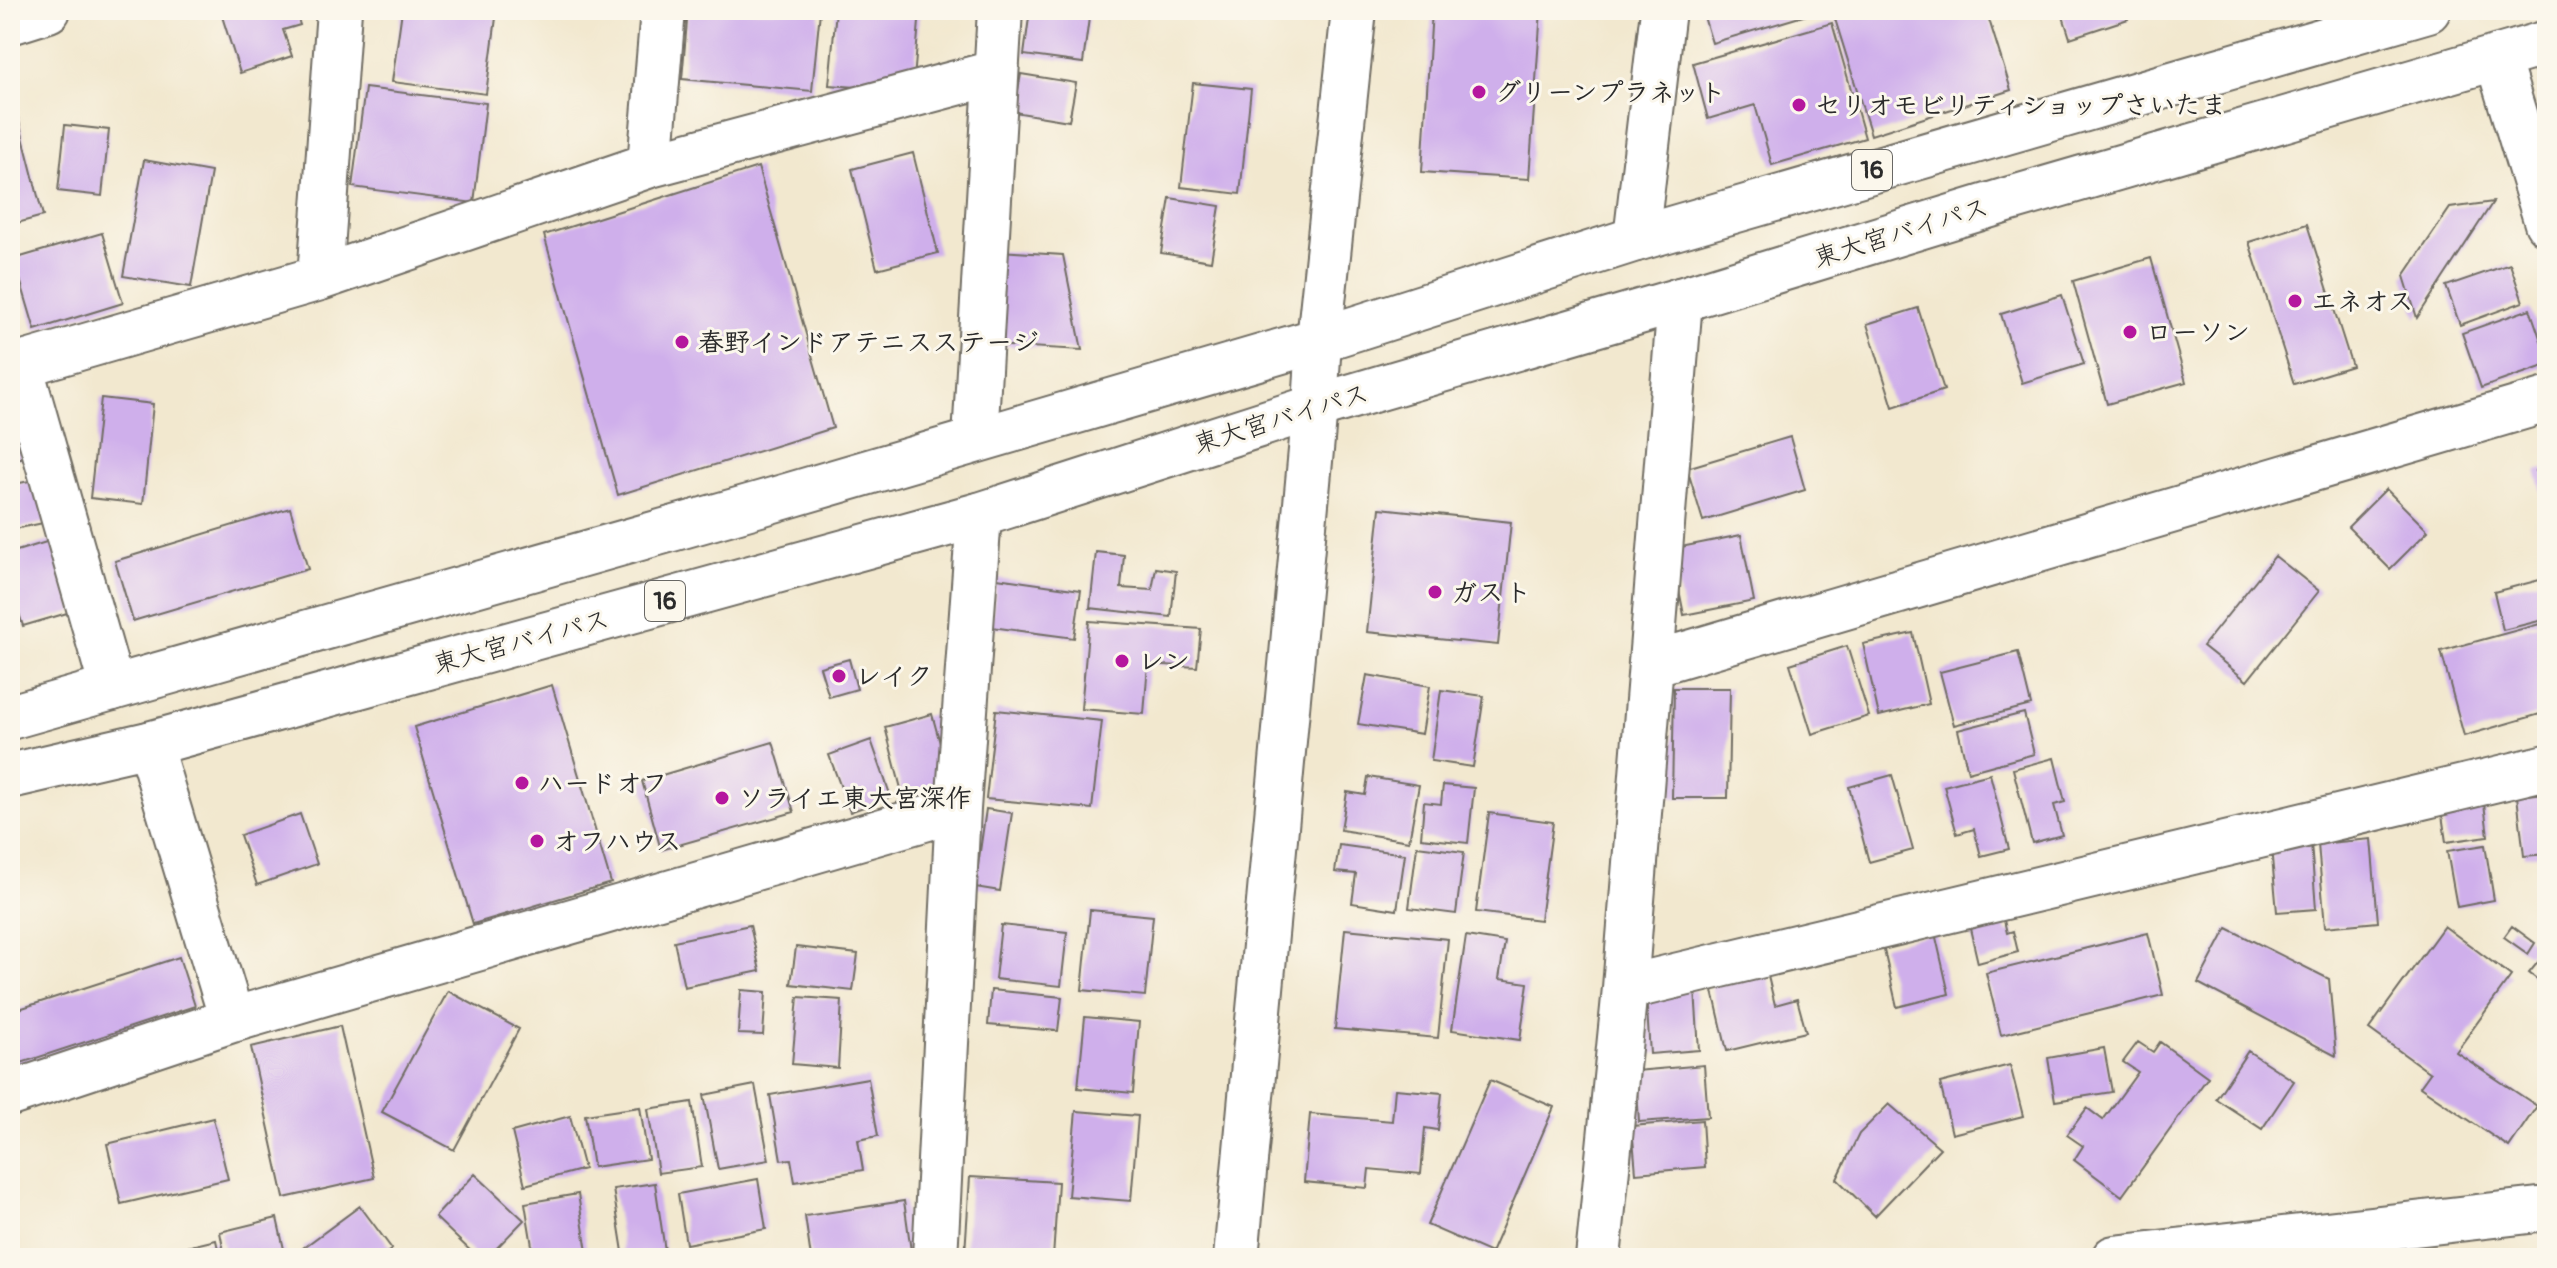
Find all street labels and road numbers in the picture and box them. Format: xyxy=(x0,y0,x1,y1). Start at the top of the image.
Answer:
road number: 16 xyxy=(1852,150,1892,190)
street label: 東大宮バイパス xyxy=(1810,191,1993,275)
street label: 東大宮バイパス xyxy=(1190,377,1373,461)
road number: 16 xyxy=(645,581,685,621)
street label: 東大宮バイパス xyxy=(429,603,613,681)

